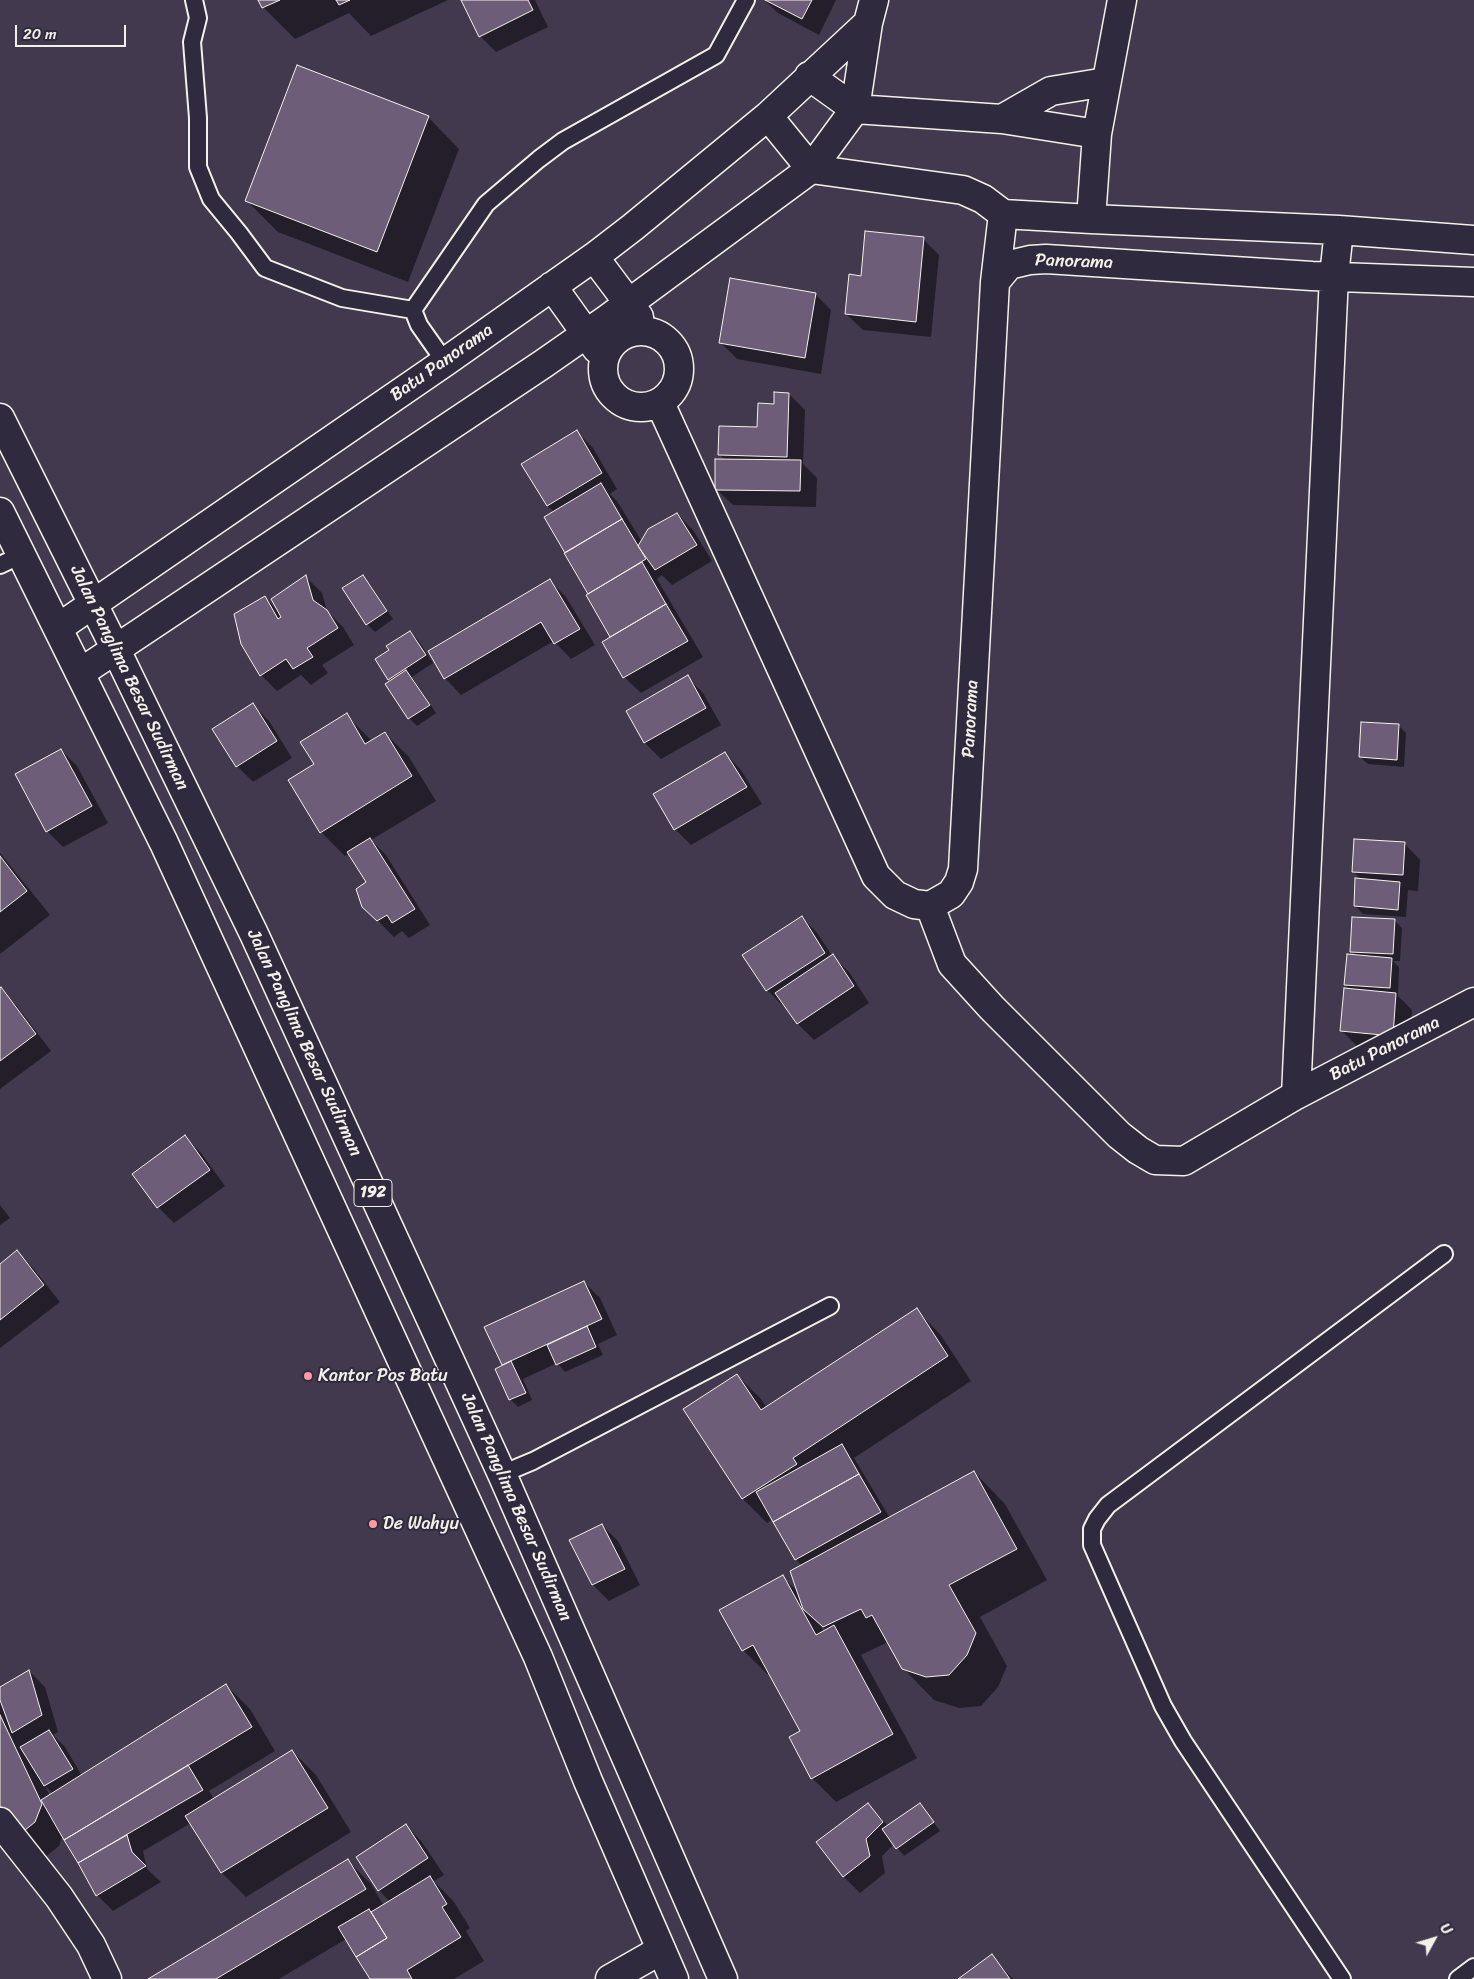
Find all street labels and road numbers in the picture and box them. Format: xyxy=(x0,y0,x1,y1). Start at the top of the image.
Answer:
street label: Panorama xyxy=(1035,250,1113,274)
street label: Batu Panorama xyxy=(386,320,498,406)
street label: Jalan Panglima Besar Sudirman xyxy=(65,562,193,794)
street label: Panorama xyxy=(958,679,984,759)
street label: Jalan Panglima Besar Sudirman xyxy=(242,926,366,1160)
street label: Batu Panorama xyxy=(1326,1012,1444,1086)
road number: 192 xyxy=(354,1180,392,1206)
street label: Jalan Panglima Besar Sudirman xyxy=(456,1389,576,1625)

